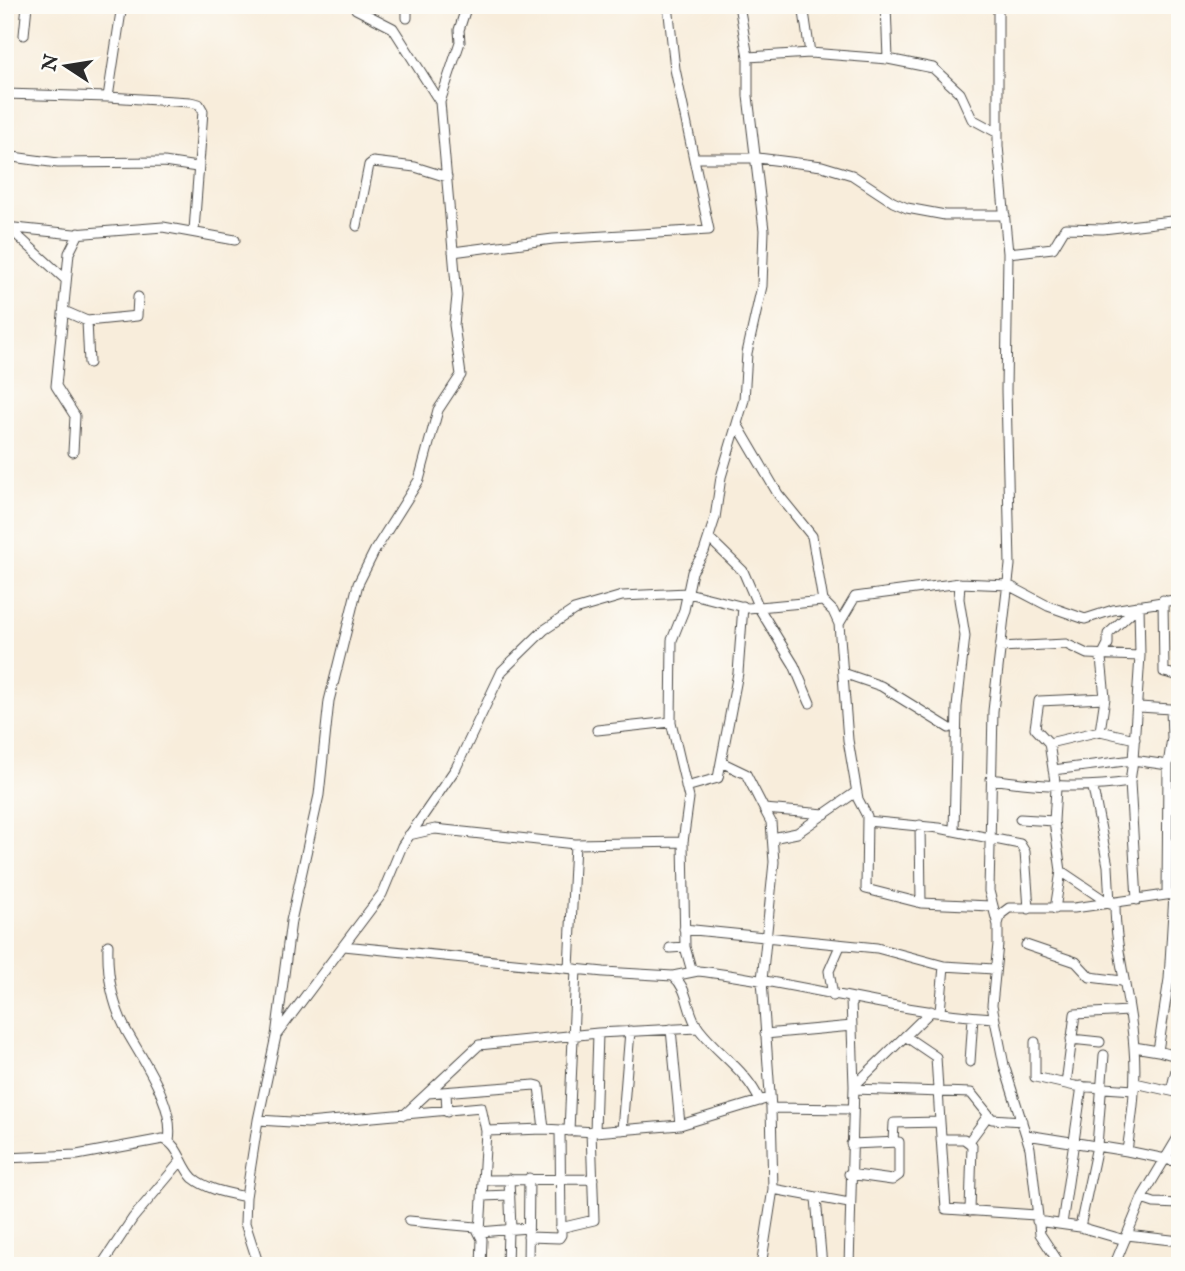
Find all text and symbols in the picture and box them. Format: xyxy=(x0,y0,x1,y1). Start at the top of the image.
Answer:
north arrow xyxy=(32,32,102,102)
text: N xyxy=(38,52,65,74)

